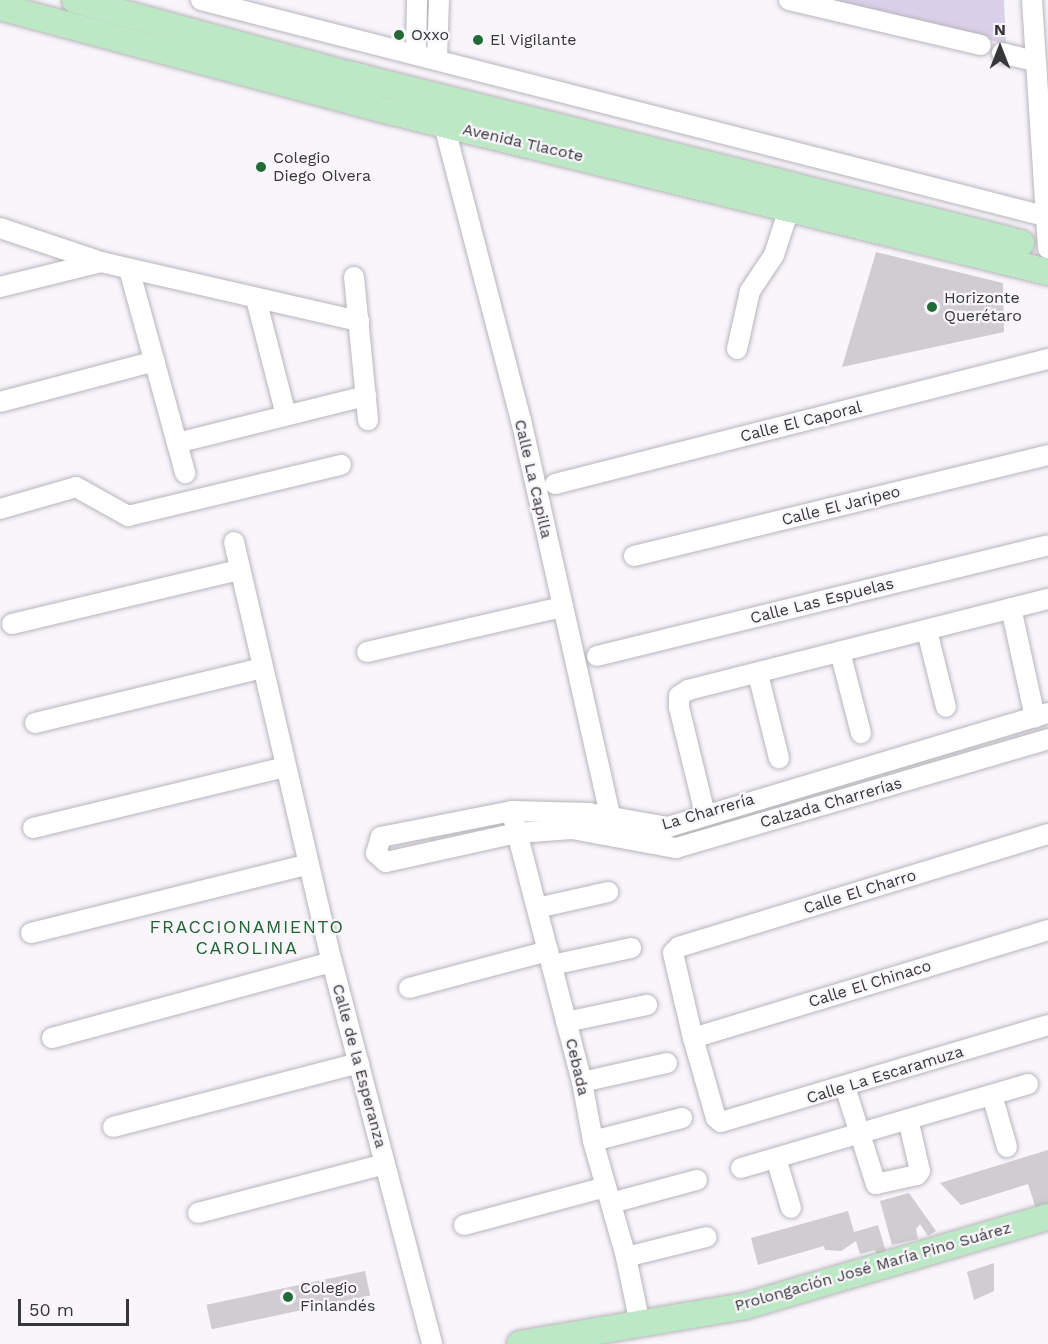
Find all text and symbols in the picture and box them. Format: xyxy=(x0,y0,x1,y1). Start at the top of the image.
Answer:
north arrow xyxy=(970,18,1030,78)
text: N xyxy=(994,20,1006,39)
place label: Oxxo xyxy=(411,25,449,45)
marker: Oxxo xyxy=(392,28,406,42)
place label: El Vigilante xyxy=(490,30,578,50)
marker: El Vigilante xyxy=(471,33,485,47)
street label: Avenida Tlacote xyxy=(460,120,586,166)
place label: Colegio Diego Olvera xyxy=(273,148,371,186)
marker: Colegio Diego Olvera xyxy=(254,160,268,174)
place label: Horizonte Querétaro xyxy=(944,288,1022,326)
marker: Horizonte Querétaro xyxy=(925,300,939,314)
street label: Calle El Caporal xyxy=(738,398,864,446)
street label: Calle La Capilla xyxy=(510,418,556,540)
street label: Calle El Jaripeo xyxy=(779,482,903,530)
street label: Calle Las Espuelas xyxy=(748,574,896,628)
street label: Calzada Charrerías xyxy=(758,773,904,833)
street label: La Charrería xyxy=(659,790,757,834)
street label: Calle El Charro xyxy=(801,866,919,918)
district label: FRACCIONAMIENTO CAROLINA xyxy=(150,917,344,960)
street label: Calle El Chinaco xyxy=(806,956,934,1012)
street label: Calle de la Esperanza xyxy=(328,982,390,1150)
street label: Cebada xyxy=(561,1036,593,1098)
street label: Calle La Escaramuza xyxy=(804,1042,966,1108)
street label: Prolongación José María Pino Suárez xyxy=(732,1218,1014,1316)
place label: Colegio Finlandés xyxy=(300,1278,375,1316)
scale bar xyxy=(21,1287,132,1325)
marker: Colegio Finlandés xyxy=(281,1290,295,1304)
text: 50 m xyxy=(29,1299,74,1320)

